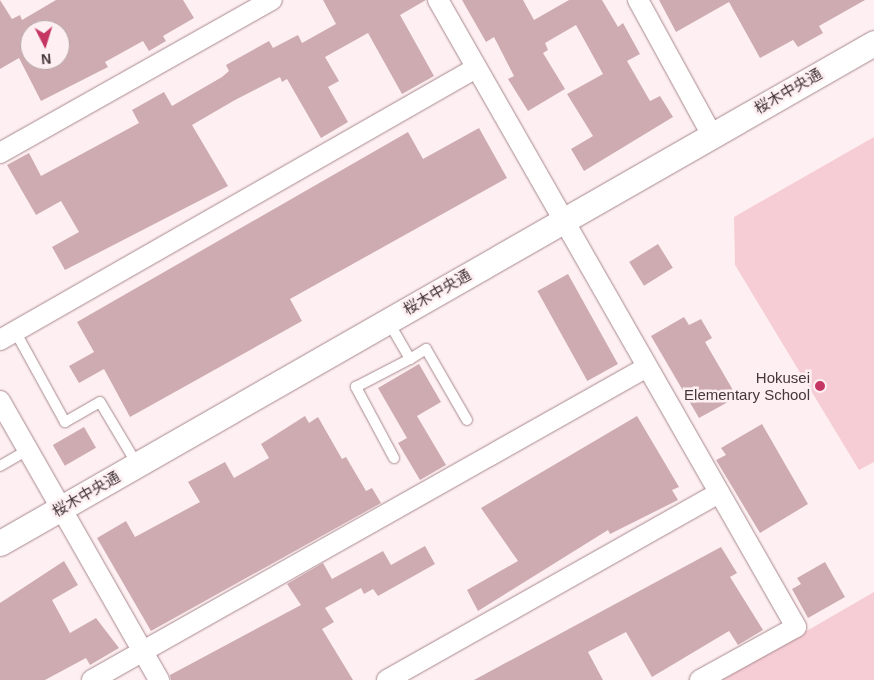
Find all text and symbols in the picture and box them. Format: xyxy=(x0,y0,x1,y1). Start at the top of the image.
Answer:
north arrow xyxy=(20,20,70,70)
text: N xyxy=(40,51,52,67)
street label: 桜木中央通 xyxy=(751,64,825,118)
street label: 桜木中央通 xyxy=(400,265,474,319)
place label: Hokusei Elementary School xyxy=(684,368,810,403)
marker: Hokusei Elementary School xyxy=(814,380,826,392)
street label: 桜木中央通 xyxy=(49,467,123,521)

